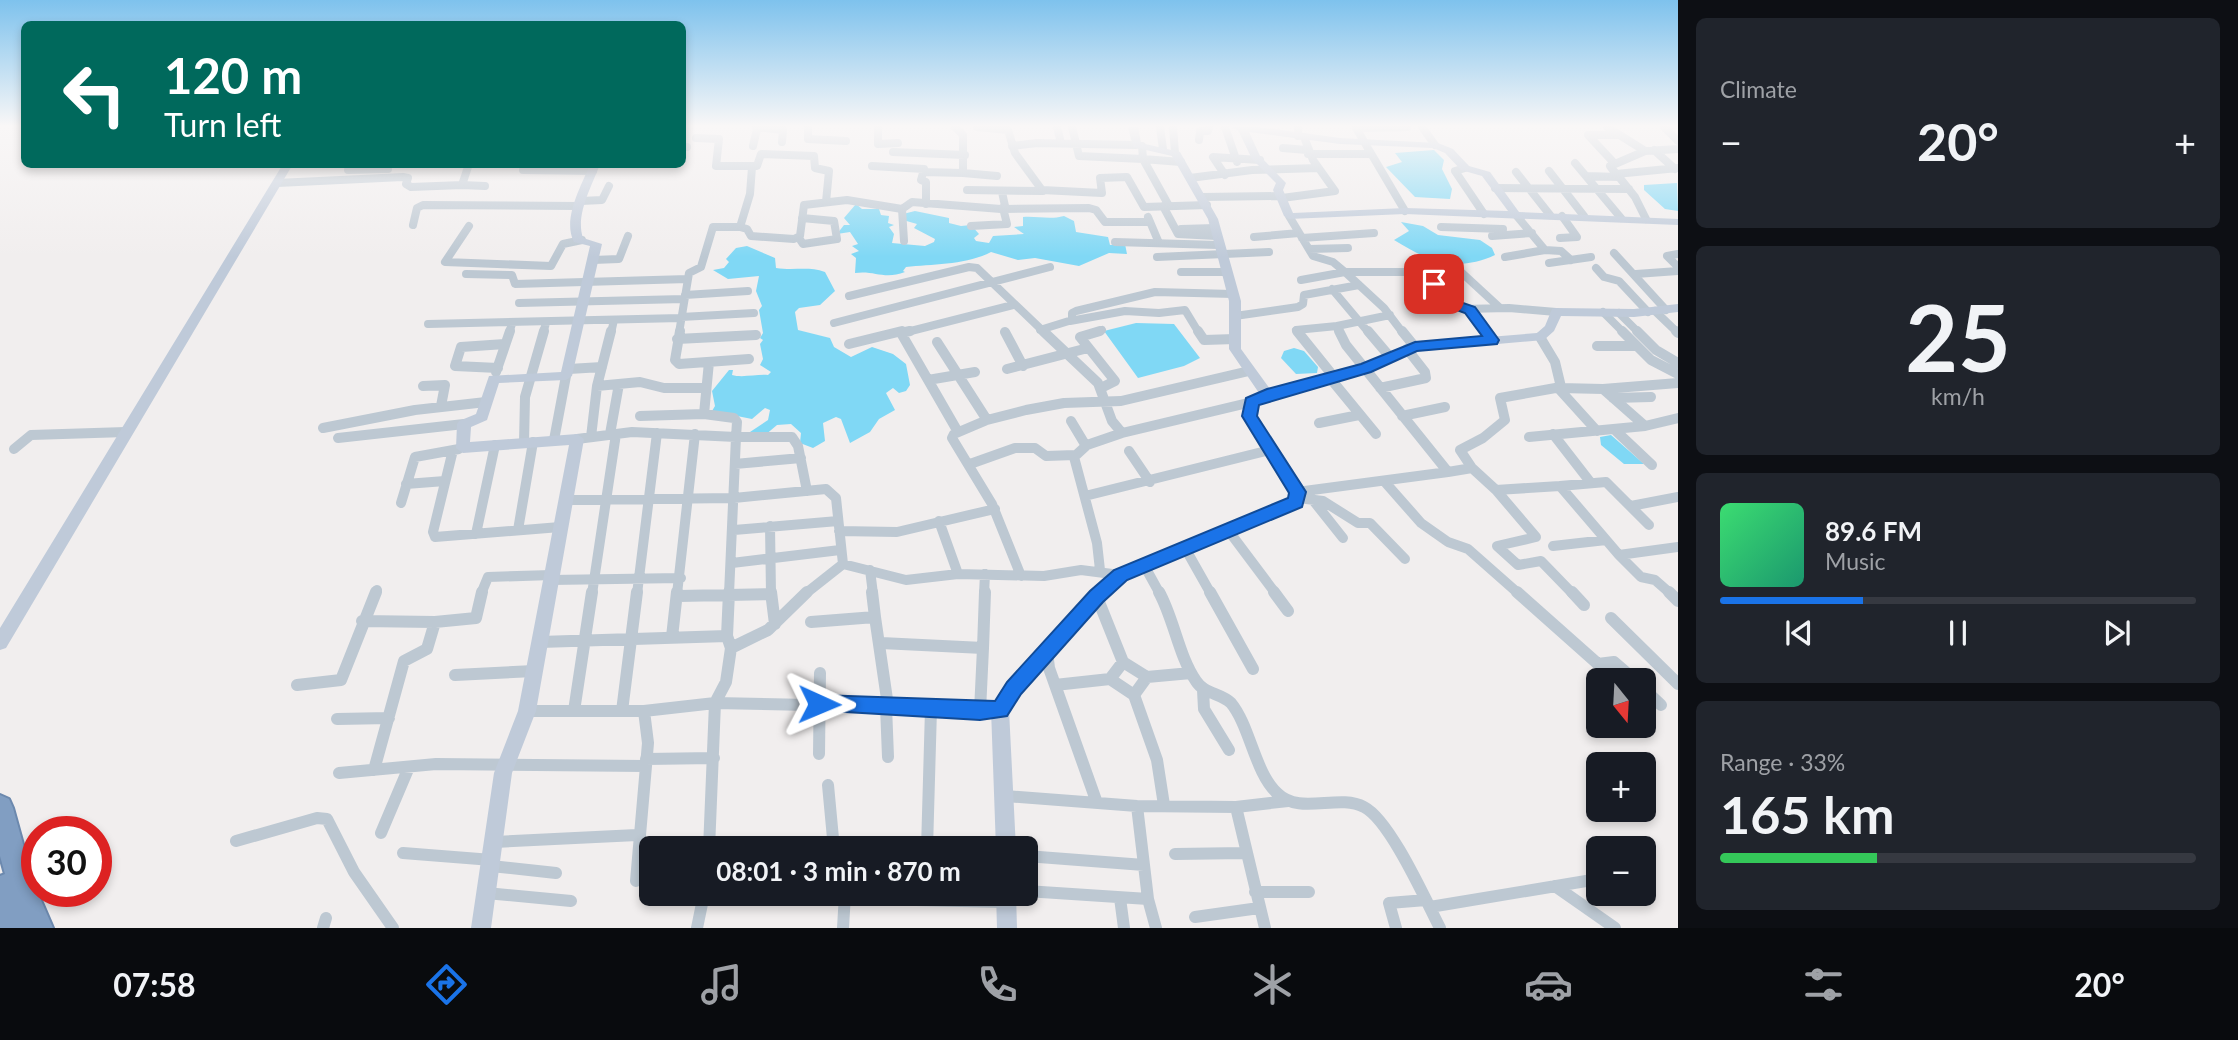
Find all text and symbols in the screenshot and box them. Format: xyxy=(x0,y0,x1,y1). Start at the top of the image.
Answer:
text: 120 m xyxy=(164,46,302,104)
icon: left xyxy=(49,49,140,140)
text: Climate xyxy=(1720,75,1797,103)
text: Turn left xyxy=(164,105,281,144)
text: 20° xyxy=(1917,110,1999,172)
text: − xyxy=(1720,119,1742,165)
text: + xyxy=(2174,119,2196,165)
pin xyxy=(1404,254,1464,314)
icon: arrive xyxy=(1415,265,1453,303)
text: 25 xyxy=(1905,282,2011,391)
text: km/h xyxy=(1931,382,1985,410)
text: 89.6 FM xyxy=(1825,515,1922,547)
text: Music xyxy=(1825,547,1885,575)
icon: previous xyxy=(1780,614,1818,652)
icon: pause xyxy=(1939,614,1977,652)
icon: next xyxy=(2098,614,2136,652)
position arrow xyxy=(782,667,856,741)
north arrow xyxy=(1586,668,1656,738)
map controls xyxy=(1586,668,1656,906)
text: Range · 33% xyxy=(1720,748,1845,776)
button: + xyxy=(1586,752,1656,822)
text: 165 km xyxy=(1720,783,1894,845)
speed limit sign: 30 xyxy=(21,816,112,907)
button: − xyxy=(1586,836,1656,906)
text: 08:01 · 3 min · 870 m xyxy=(716,855,961,887)
icon: directions xyxy=(422,960,471,1009)
icon: music xyxy=(697,960,746,1009)
icon: phone xyxy=(973,960,1022,1009)
icon: climate xyxy=(1248,960,1297,1009)
icon: car xyxy=(1524,960,1573,1009)
icon: filters xyxy=(1799,960,1848,1009)
text: 07:58 xyxy=(113,965,196,1004)
text: 20° xyxy=(2074,965,2125,1004)

